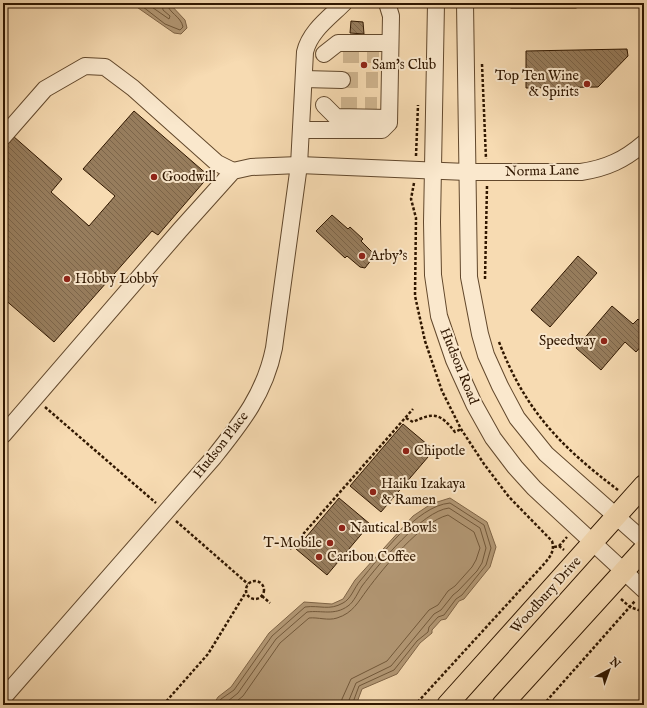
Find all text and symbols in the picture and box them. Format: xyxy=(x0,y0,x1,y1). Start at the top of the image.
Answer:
place label: Sam's Club xyxy=(372,56,436,74)
marker: Sam's Club xyxy=(359,60,369,70)
place label: Top Ten Wine & Spirits xyxy=(495,67,580,101)
marker: Top Ten Wine & Spirits xyxy=(582,79,592,89)
street label: Norma Lane xyxy=(505,161,580,181)
place label: Goodwill xyxy=(162,168,216,186)
marker: Goodwill xyxy=(149,172,159,182)
place label: Arby's xyxy=(369,247,408,265)
marker: Arby's xyxy=(357,251,367,261)
place label: Hobby Lobby xyxy=(75,270,159,288)
marker: Hobby Lobby xyxy=(62,274,72,284)
street label: Hudson Road xyxy=(435,325,483,407)
place label: Speedway xyxy=(539,332,596,350)
marker: Speedway xyxy=(599,336,609,346)
street label: Hudson Place xyxy=(189,408,253,482)
place label: Chipotle xyxy=(414,442,466,460)
marker: Chipotle xyxy=(401,446,411,456)
place label: Haiku Izakaya & Ramen xyxy=(381,475,466,509)
marker: Haiku Izakaya & Ramen xyxy=(368,487,378,497)
place label: Nautical Bowls xyxy=(350,519,437,537)
marker: Nautical Bowls xyxy=(337,523,347,533)
place label: T-Mobile xyxy=(263,534,323,552)
marker: T-Mobile xyxy=(325,538,335,548)
place label: Caribou Coffee xyxy=(327,548,416,566)
marker: Caribou Coffee xyxy=(314,552,324,562)
street label: Woodbury Drive xyxy=(507,552,586,637)
north arrow xyxy=(589,650,629,690)
text: N xyxy=(606,654,623,672)

